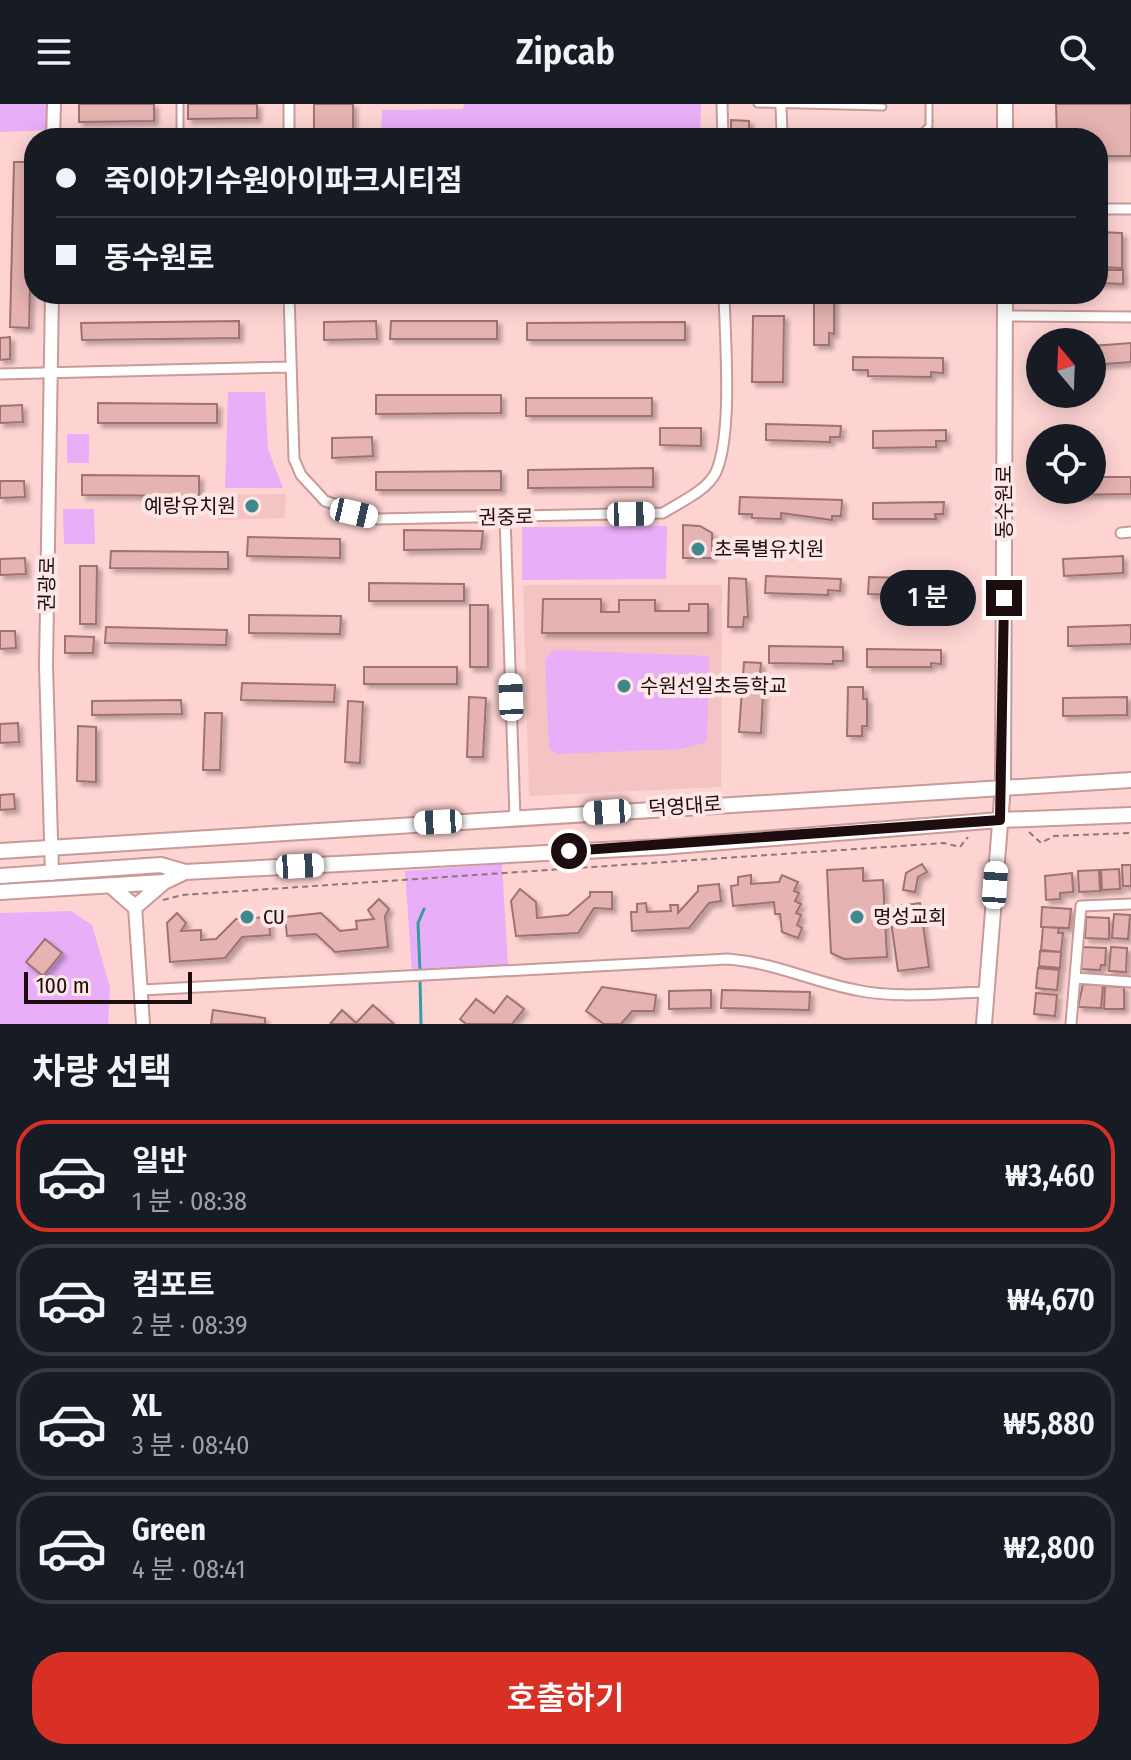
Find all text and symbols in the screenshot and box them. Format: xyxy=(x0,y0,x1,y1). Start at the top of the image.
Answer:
icon: menu xyxy=(32,30,76,74)
text: Zipcab xyxy=(516,30,615,74)
icon: search xyxy=(1055,30,1099,74)
text: 죽이야기수원아이파크시티점 xyxy=(104,163,463,199)
text: 동수원로 xyxy=(104,240,214,276)
north arrow xyxy=(1026,328,1106,408)
map controls xyxy=(1026,328,1106,504)
button: locate xyxy=(1026,424,1106,504)
street label: 동수원로 xyxy=(992,465,1016,539)
place label: 예랑유치원 xyxy=(144,494,236,518)
car xyxy=(328,496,380,530)
marker: 예랑유치원 xyxy=(243,497,261,515)
car xyxy=(607,502,655,526)
street label: 권중로 xyxy=(478,505,534,529)
place label: 초록별유치원 xyxy=(714,537,824,561)
marker: 초록별유치원 xyxy=(689,540,707,558)
street label: 권광로 xyxy=(35,556,59,612)
callout: 1 분 xyxy=(880,570,976,626)
route end xyxy=(986,580,1022,616)
text: 1 분 xyxy=(908,582,948,613)
car xyxy=(498,673,524,721)
place label: 수원선일초등학교 xyxy=(640,674,787,698)
marker: 수원선일초등학교 xyxy=(615,677,633,695)
street label: 덕영대로 xyxy=(647,791,723,821)
car xyxy=(582,798,632,826)
car xyxy=(413,809,463,835)
route start xyxy=(551,833,587,869)
car xyxy=(275,853,325,879)
car xyxy=(981,860,1009,910)
place label: CU xyxy=(263,905,285,929)
place label: 명성교회 xyxy=(873,905,947,929)
marker: CU xyxy=(238,908,256,926)
marker: 명성교회 xyxy=(848,908,866,926)
scale bar xyxy=(24,968,192,1004)
text: 100 m xyxy=(36,972,90,999)
text: 차량 선택 xyxy=(32,1050,172,1094)
icon: car xyxy=(36,1140,108,1212)
text: 일반 xyxy=(132,1143,187,1179)
text: ₩3,460 xyxy=(1005,1158,1095,1194)
text: 1 분 · 08:38 xyxy=(132,1186,247,1217)
icon: car xyxy=(36,1264,108,1336)
text: 컴포트 xyxy=(132,1267,215,1303)
text: ₩4,670 xyxy=(1007,1282,1095,1318)
text: 2 분 · 08:39 xyxy=(132,1310,248,1341)
icon: car xyxy=(36,1388,108,1460)
text: XL xyxy=(132,1388,162,1424)
text: ₩5,880 xyxy=(1003,1406,1095,1442)
text: 3 분 · 08:40 xyxy=(132,1430,250,1461)
icon: car xyxy=(36,1512,108,1584)
text: Green xyxy=(132,1512,206,1548)
text: ₩2,800 xyxy=(1004,1530,1095,1566)
text: 4 분 · 08:41 xyxy=(132,1554,246,1585)
button: 호출하기 xyxy=(32,1652,1099,1744)

